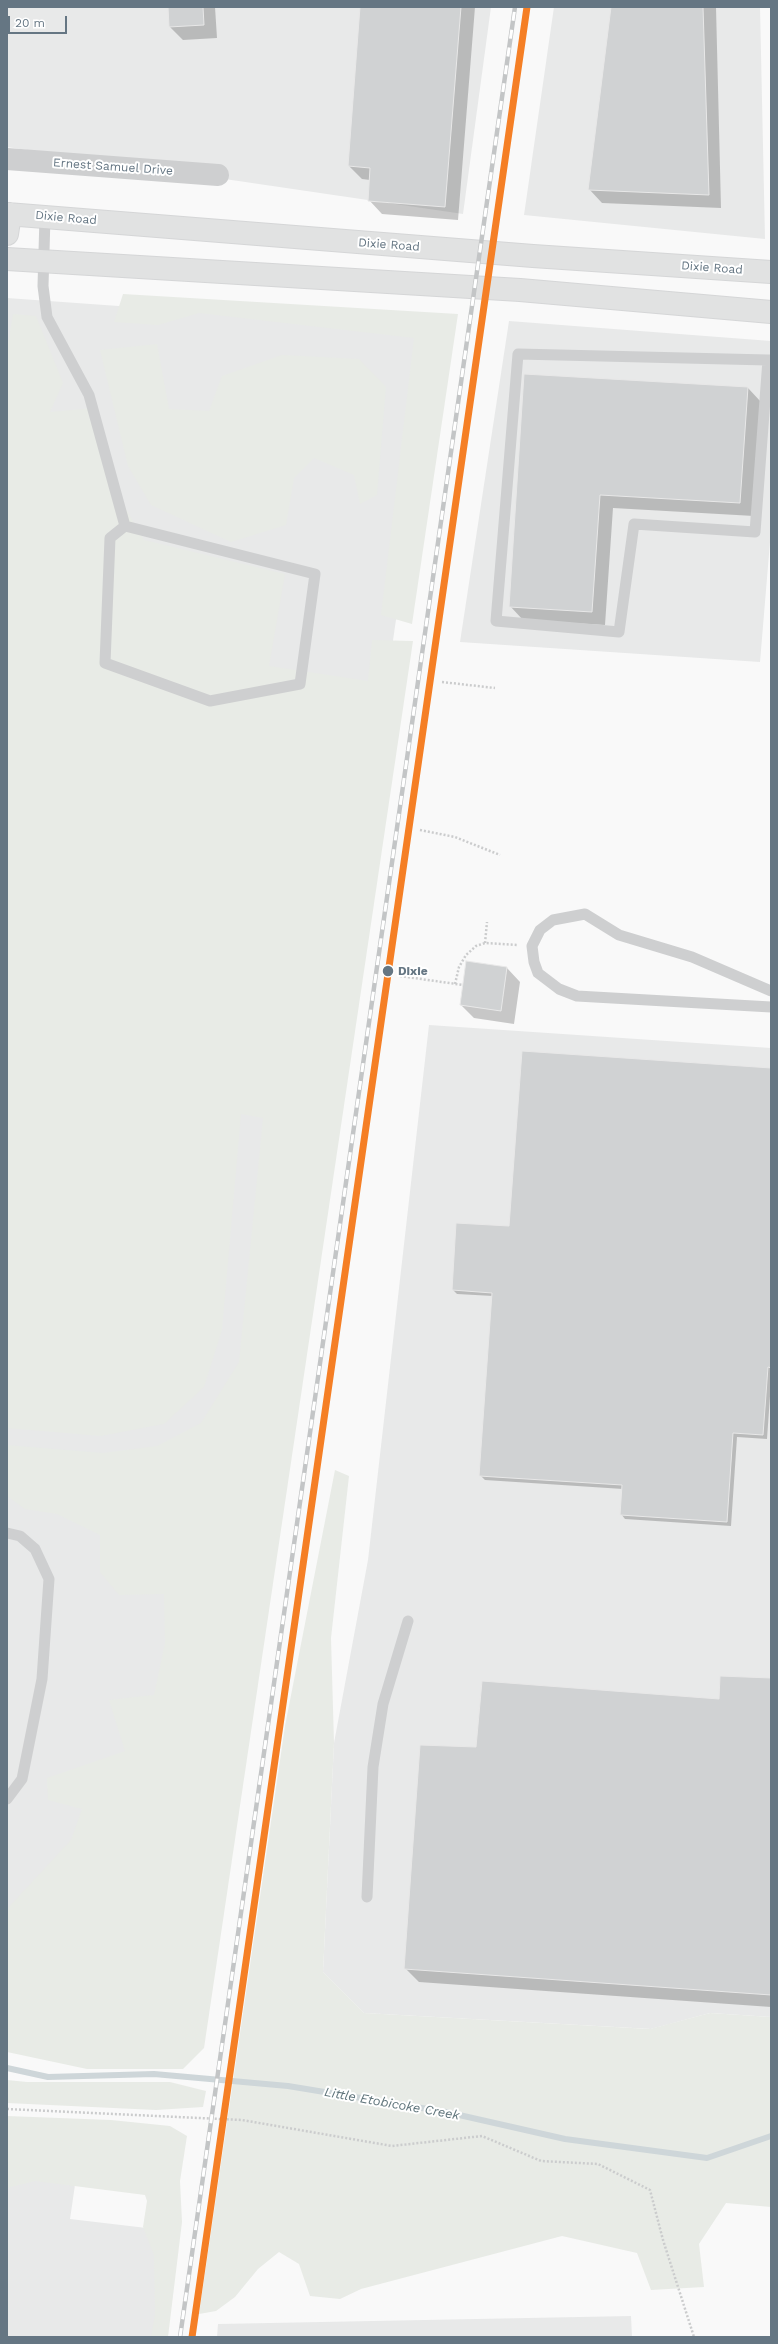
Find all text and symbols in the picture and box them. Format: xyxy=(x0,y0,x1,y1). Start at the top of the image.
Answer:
scale bar xyxy=(10,8,69,34)
text: 20 m xyxy=(15,16,45,30)
street label: Ernest Samuel Drive xyxy=(53,156,173,178)
street label: Dixie Road xyxy=(35,208,97,228)
street label: Dixie Road xyxy=(358,236,420,254)
street label: Dixie Road xyxy=(681,259,743,277)
marker: Dixie xyxy=(381,964,395,978)
place label: Dixie xyxy=(398,964,428,978)
water label: Little Etobicoke Creek xyxy=(323,2084,461,2124)

